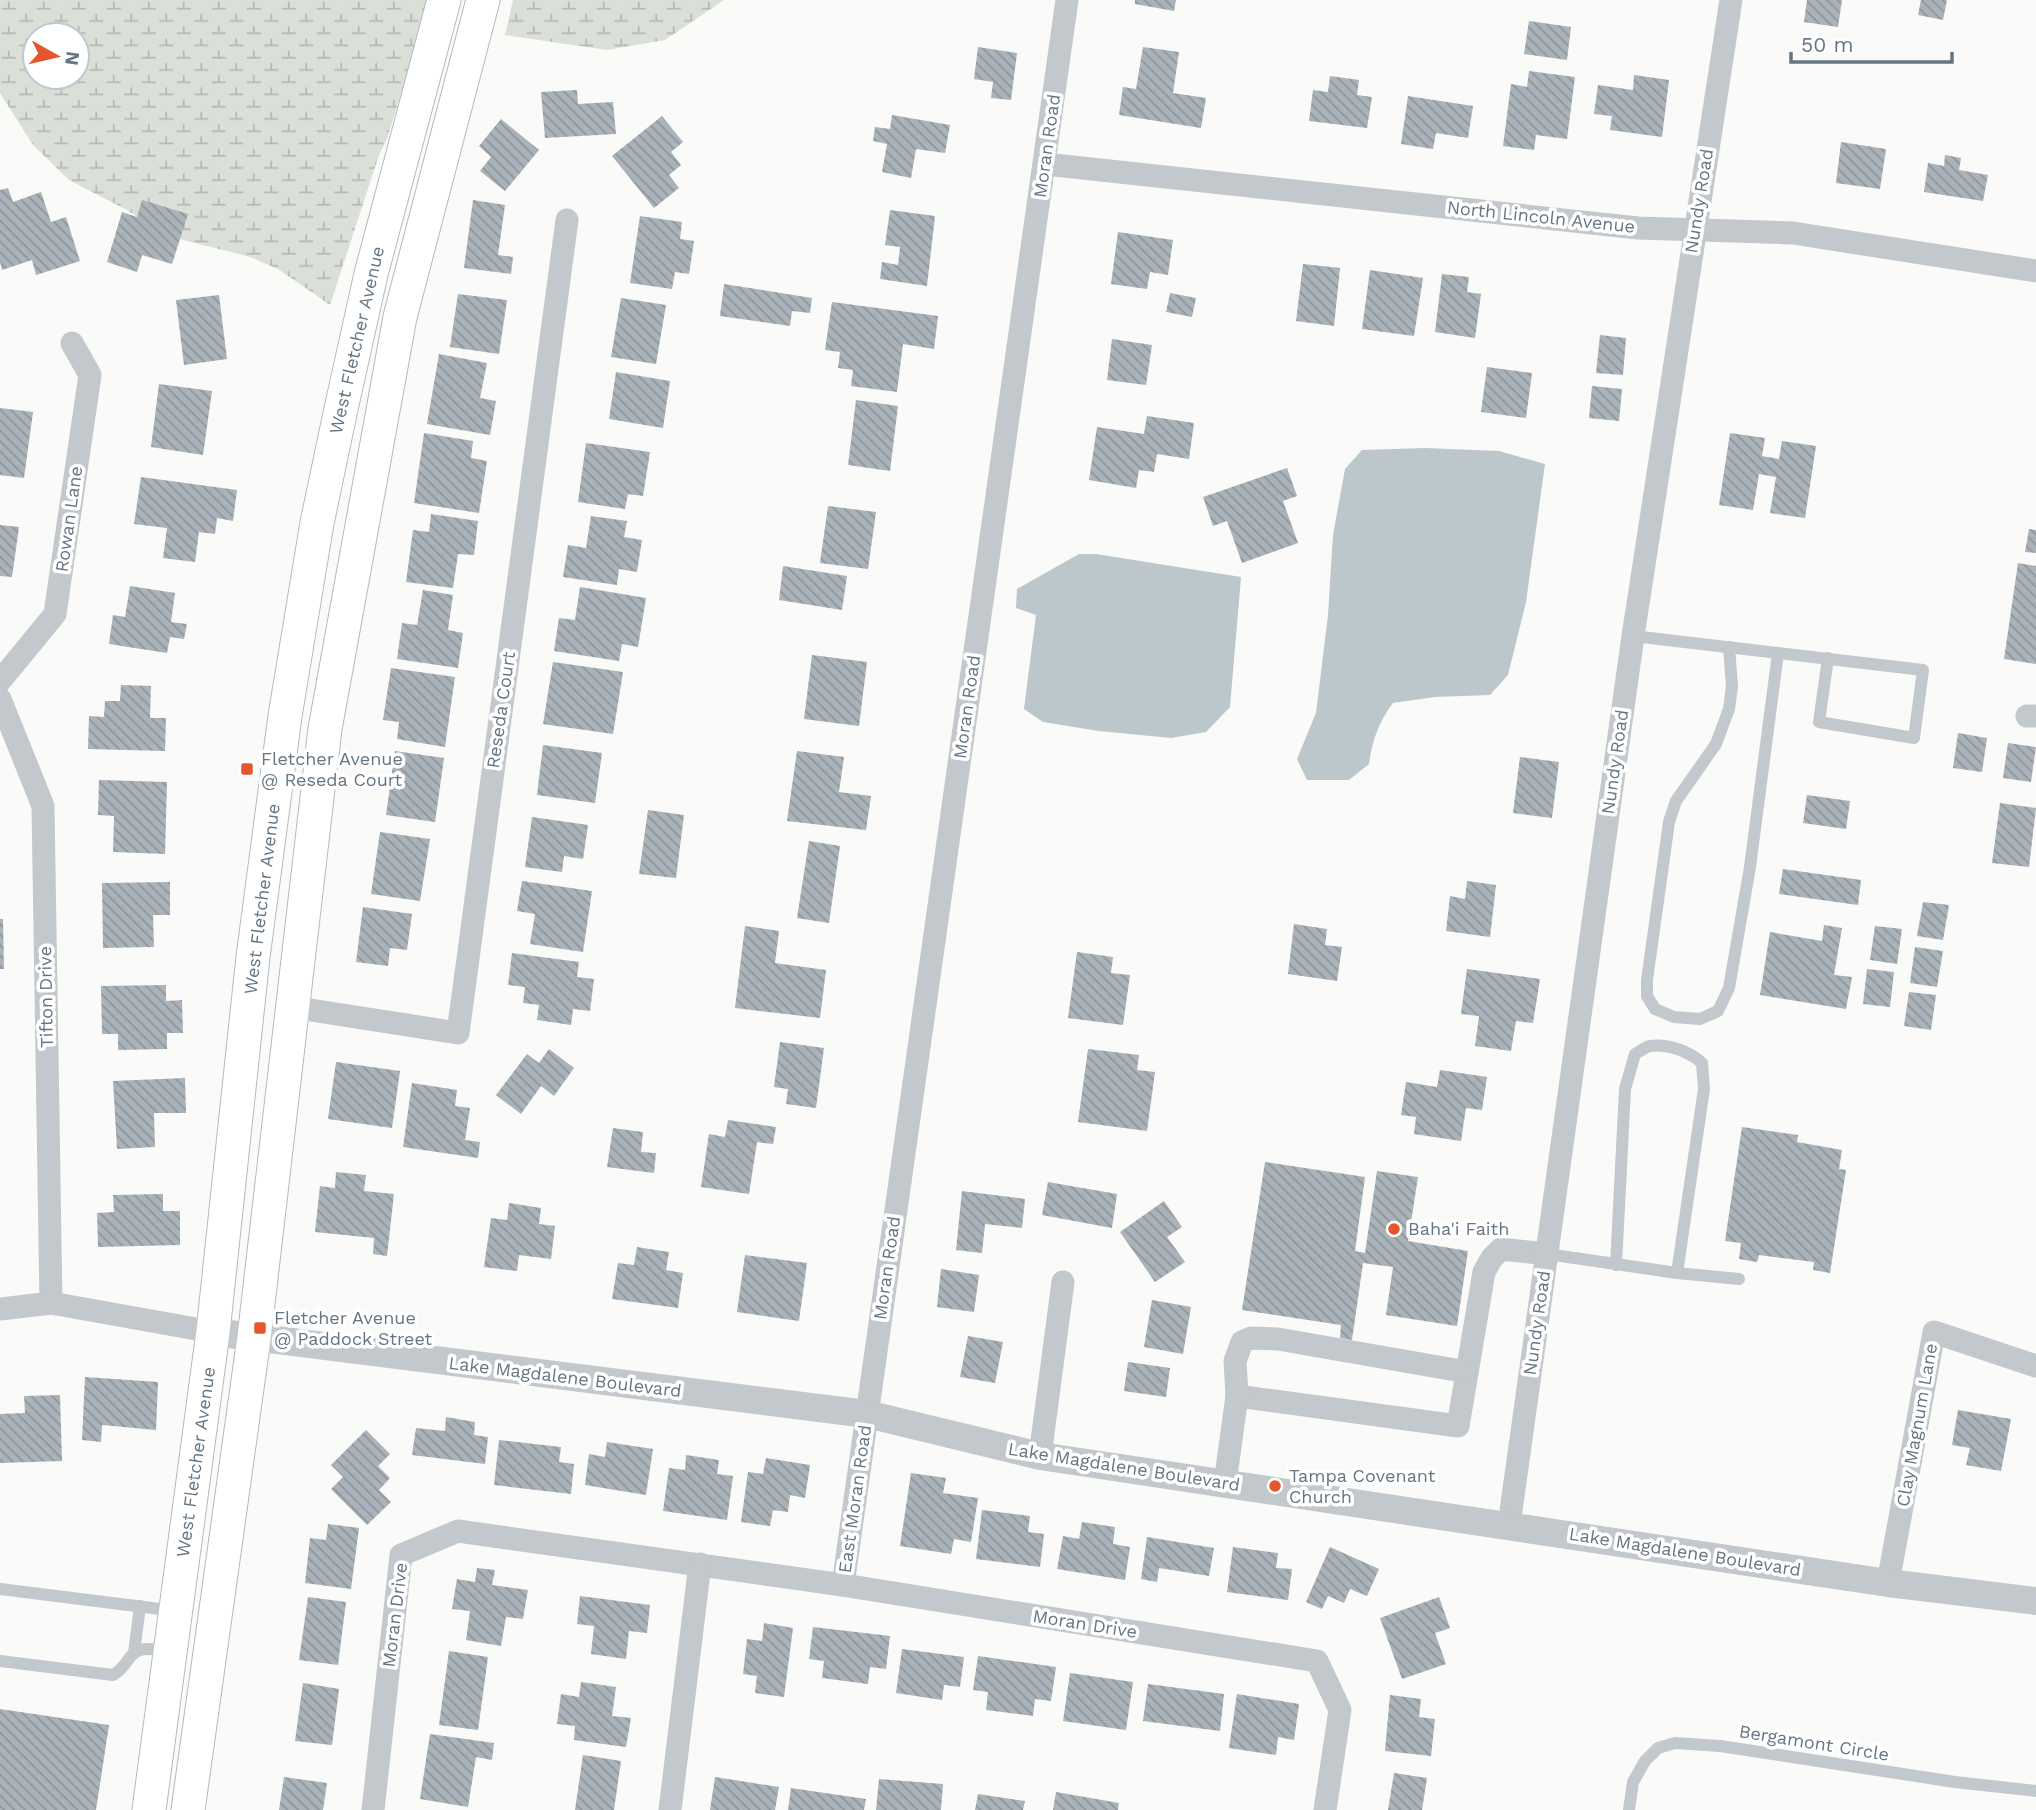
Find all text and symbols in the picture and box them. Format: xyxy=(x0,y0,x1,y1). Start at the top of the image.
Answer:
north arrow xyxy=(21,21,91,91)
scale bar xyxy=(1791,21,1952,65)
text: 50 m xyxy=(1801,32,1853,57)
text: N xyxy=(60,50,85,67)
street label: Moran Road xyxy=(1029,93,1064,199)
street label: Nundy Road xyxy=(1680,147,1717,255)
street label: North Lincoln Avenue xyxy=(1446,196,1636,237)
street label: West Fletcher Avenue xyxy=(325,244,388,436)
street label: Rowan Lane xyxy=(51,464,86,573)
street label: Reseda Court xyxy=(482,650,519,770)
street label: Moran Road xyxy=(949,654,984,760)
street label: Nundy Road xyxy=(1597,708,1632,816)
place label: Fletcher Avenue @ Reseda Court xyxy=(261,748,403,790)
marker: Fletcher Avenue @ Reseda Court xyxy=(239,761,255,777)
street label: West Fletcher Avenue xyxy=(239,802,284,996)
street label: Tifton Drive xyxy=(34,946,57,1048)
street label: Moran Road xyxy=(869,1215,904,1321)
place label: Baha'i Faith xyxy=(1408,1218,1509,1239)
marker: Baha'i Faith xyxy=(1386,1221,1402,1237)
street label: Nundy Road xyxy=(1519,1269,1554,1377)
place label: Fletcher Avenue @ Paddock Street xyxy=(274,1307,433,1349)
marker: Fletcher Avenue @ Paddock Street xyxy=(252,1320,268,1336)
street label: Clay Magnum Lane xyxy=(1892,1342,1941,1508)
street label: Lake Magdalene Boulevard xyxy=(447,1352,683,1401)
street label: West Fletcher Avenue xyxy=(172,1365,219,1558)
street label: East Moran Road xyxy=(834,1424,875,1574)
street label: Lake Magdalene Boulevard xyxy=(1007,1438,1241,1495)
place label: Tampa Covenant Church xyxy=(1289,1465,1436,1507)
marker: Tampa Covenant Church xyxy=(1267,1478,1283,1494)
street label: Lake Magdalene Boulevard xyxy=(1568,1523,1802,1580)
street label: Moran Drive xyxy=(378,1561,411,1669)
street label: Moran Drive xyxy=(1031,1605,1139,1642)
street label: Bergamont Circle xyxy=(1738,1720,1891,1765)

